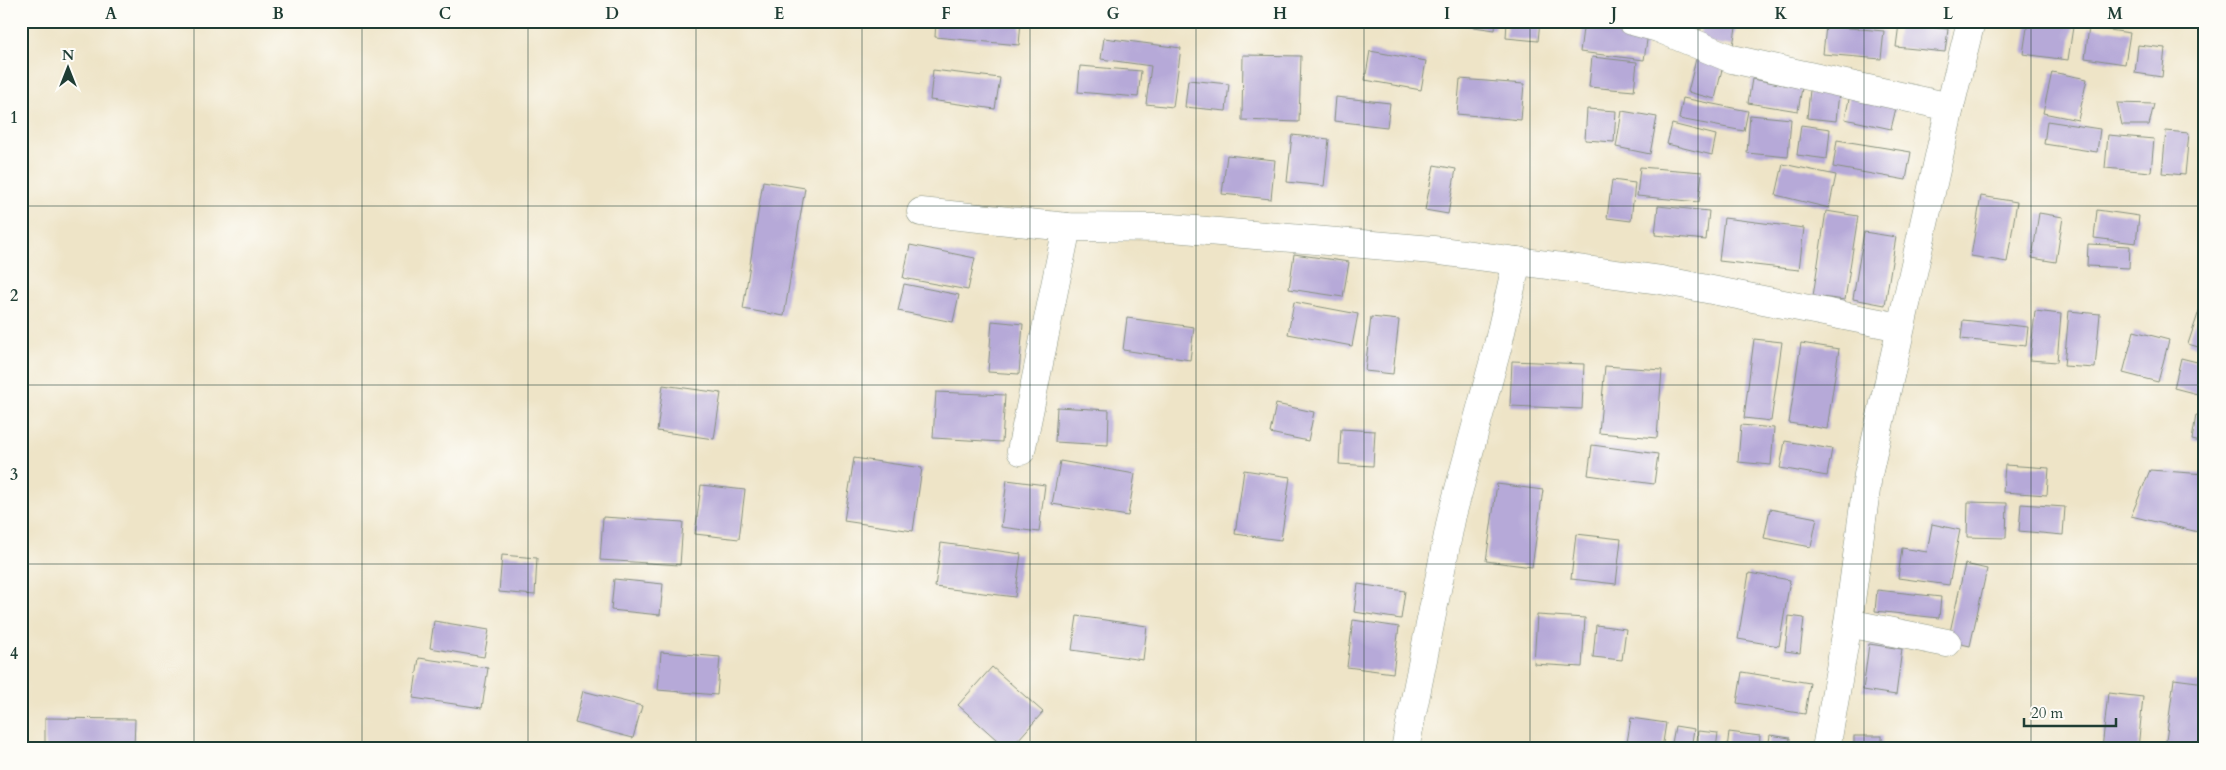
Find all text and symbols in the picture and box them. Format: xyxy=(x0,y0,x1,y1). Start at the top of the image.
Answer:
text: A xyxy=(105,3,117,25)
text: B xyxy=(272,3,284,25)
text: C xyxy=(439,3,451,25)
text: D xyxy=(605,3,619,25)
text: E xyxy=(774,3,784,25)
text: F xyxy=(941,3,951,25)
text: G xyxy=(1106,3,1120,25)
text: H xyxy=(1273,3,1287,25)
text: I xyxy=(1444,3,1450,25)
text: J xyxy=(1609,3,1617,25)
text: K xyxy=(1775,3,1788,25)
text: L xyxy=(1943,3,1954,25)
text: M xyxy=(2107,3,2123,25)
north arrow xyxy=(42,42,92,92)
text: N xyxy=(62,46,74,65)
text: 1 xyxy=(10,107,18,129)
text: 2 xyxy=(10,285,18,307)
text: 3 xyxy=(10,464,18,486)
text: 4 xyxy=(10,643,18,665)
scale bar xyxy=(2024,695,2116,727)
text: 20 m xyxy=(2031,703,2063,723)

